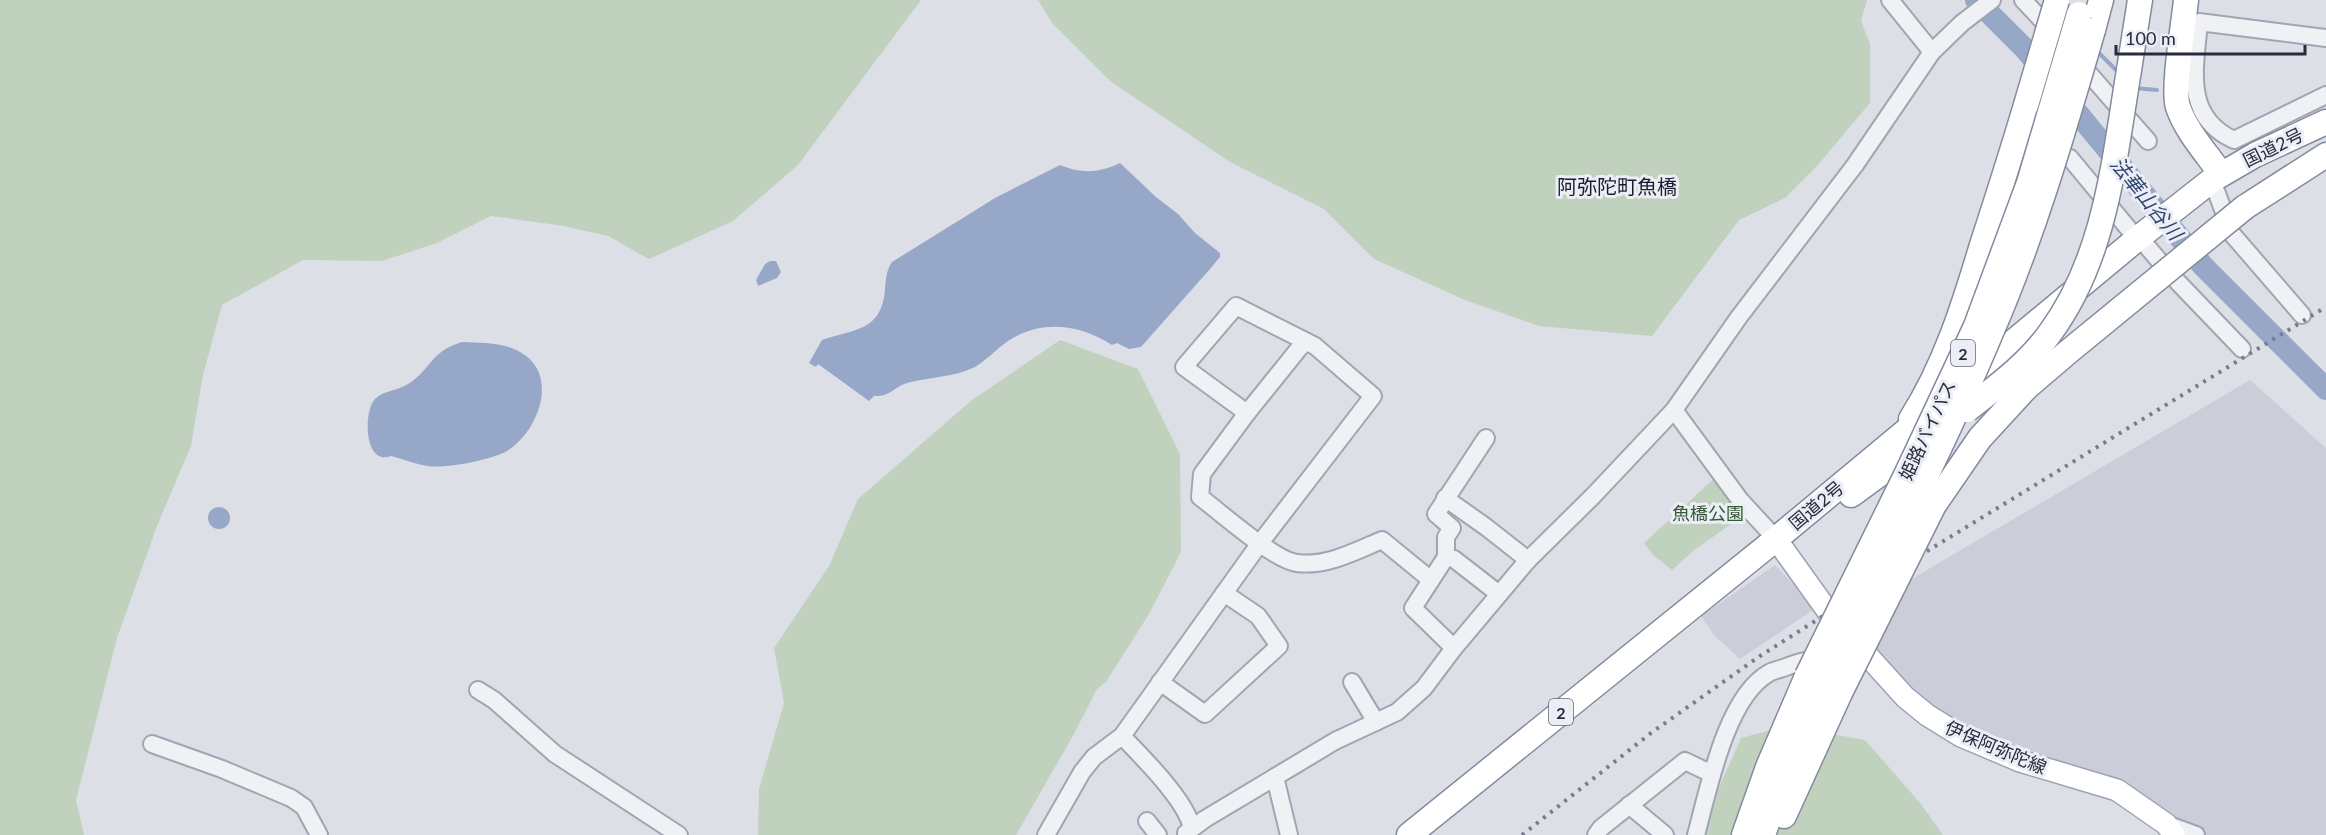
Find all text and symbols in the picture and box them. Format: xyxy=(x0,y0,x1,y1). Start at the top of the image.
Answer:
scale bar xyxy=(2116,18,2305,56)
text: 100 m xyxy=(2125,27,2176,49)
street label: 国道2号 xyxy=(2239,123,2307,171)
water label: 法華山谷川 xyxy=(2106,152,2189,246)
district label: 阿弥陀町魚橋 xyxy=(1557,174,1677,198)
road number: 2 xyxy=(1951,340,1975,366)
street label: 姫路バイパス xyxy=(1894,377,1960,483)
street label: 国道2号 xyxy=(1784,476,1848,534)
park label: 魚橋公園 xyxy=(1672,502,1744,524)
road number: 2 xyxy=(1549,699,1573,725)
street label: 伊保阿弥陀線 xyxy=(1942,716,2050,778)

